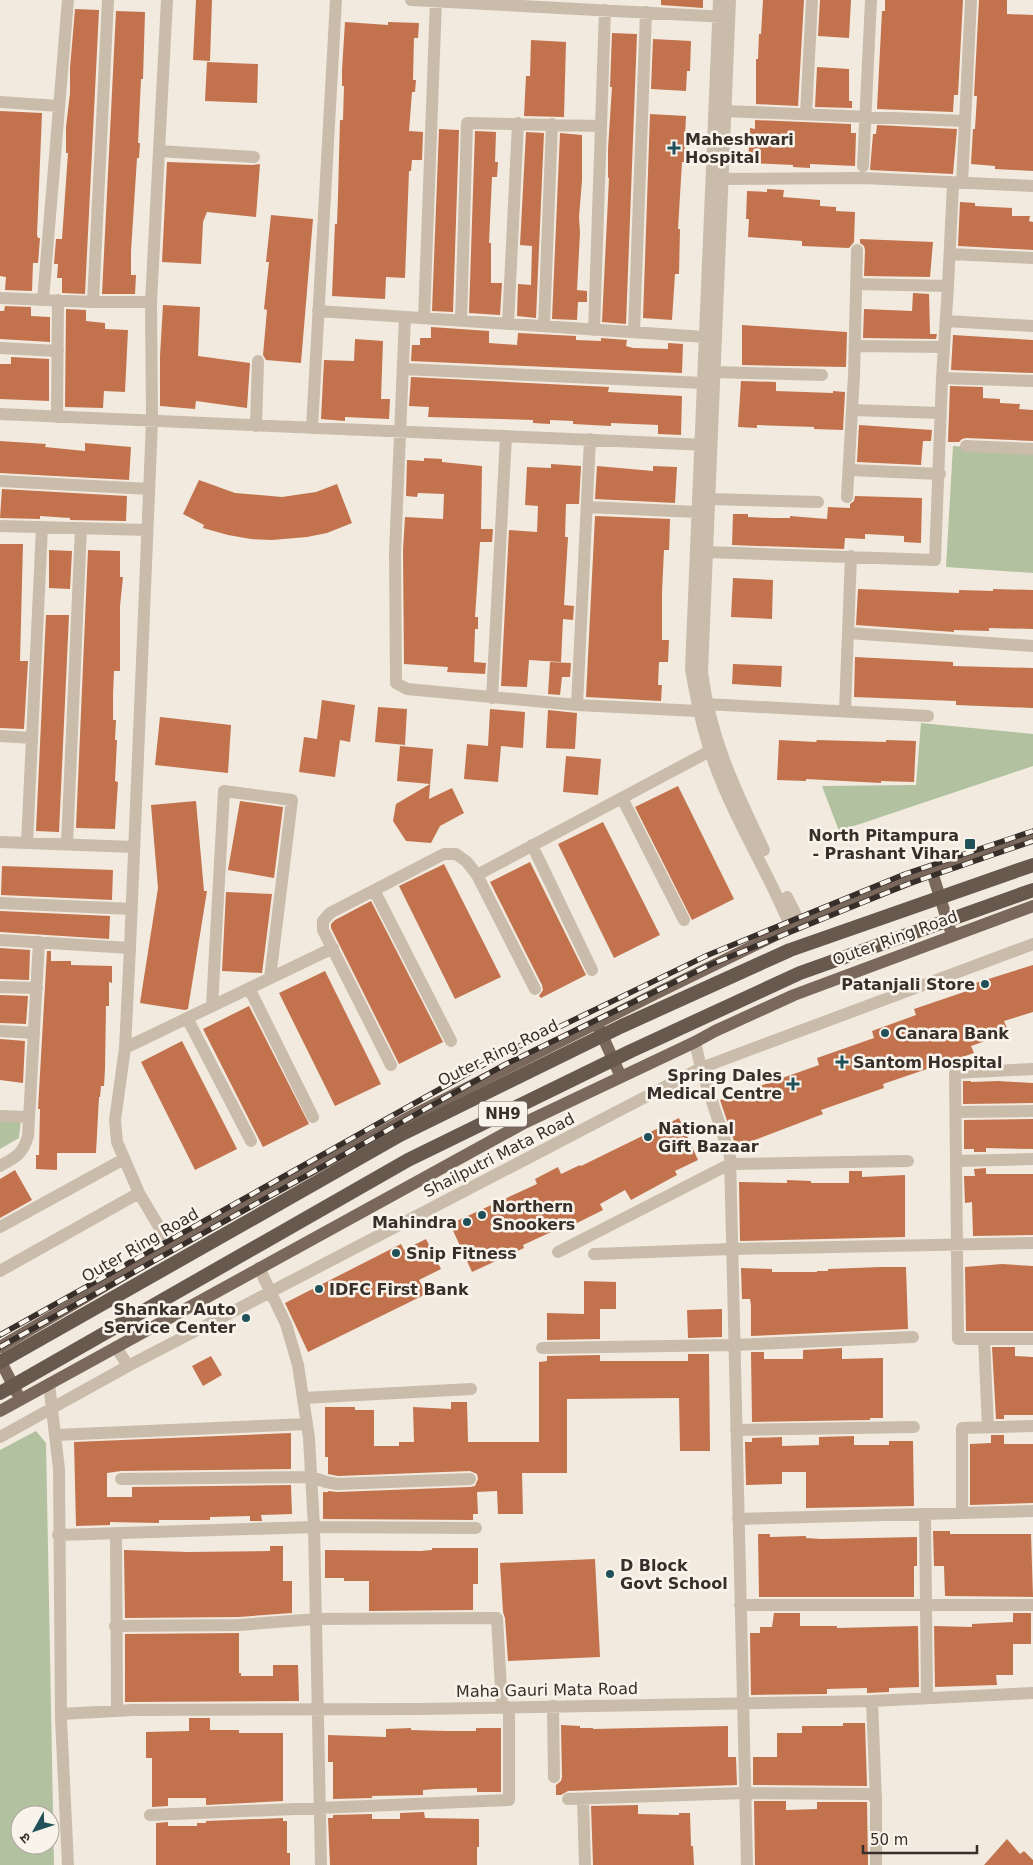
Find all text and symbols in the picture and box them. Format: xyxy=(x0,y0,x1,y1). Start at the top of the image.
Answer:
place label: Maheshwari Hospital xyxy=(685,130,794,167)
marker: Maheshwari Hospital xyxy=(667,141,681,155)
place label: North Pitampura - Prashant Vihar xyxy=(808,826,959,863)
marker: North Pitampura - Prashant Vihar xyxy=(963,837,977,851)
street label: Outer Ring Road xyxy=(830,907,960,969)
place label: Patanjali Store xyxy=(841,975,975,994)
marker: Patanjali Store xyxy=(979,978,991,990)
street label: Outer Ring Road xyxy=(435,1016,561,1090)
place label: Canara Bank xyxy=(895,1024,1009,1043)
marker: Canara Bank xyxy=(879,1027,891,1039)
place label: Santom Hospital xyxy=(853,1053,1002,1072)
marker: Santom Hospital xyxy=(835,1055,849,1069)
place label: Spring Dales Medical Centre xyxy=(647,1066,782,1103)
marker: Spring Dales Medical Centre xyxy=(786,1077,800,1091)
road number: NH9 xyxy=(479,1102,527,1126)
street label: Shailputri Mata Road xyxy=(420,1109,578,1201)
place label: National Gift Bazaar xyxy=(658,1119,759,1156)
marker: National Gift Bazaar xyxy=(642,1131,654,1143)
place label: Northern Snookers xyxy=(492,1197,575,1234)
street label: Outer Ring Road xyxy=(78,1204,202,1286)
marker: Northern Snookers xyxy=(476,1209,488,1221)
place label: Mahindra xyxy=(372,1213,457,1232)
marker: Mahindra xyxy=(461,1216,473,1228)
place label: Snip Fitness xyxy=(406,1244,517,1263)
marker: Snip Fitness xyxy=(390,1247,402,1259)
place label: IDFC First Bank xyxy=(329,1280,469,1299)
marker: IDFC First Bank xyxy=(313,1283,325,1295)
place label: Shankar Auto Service Center xyxy=(104,1300,236,1337)
marker: Shankar Auto Service Center xyxy=(240,1312,252,1324)
place label: D Block Govt School xyxy=(620,1556,728,1593)
marker: D Block Govt School xyxy=(604,1568,616,1580)
street label: Maha Gauri Mata Road xyxy=(456,1679,638,1701)
north arrow xyxy=(10,1805,60,1855)
scale bar xyxy=(863,1822,977,1854)
text: उ xyxy=(16,1829,34,1847)
text: 50 m xyxy=(870,1831,908,1849)

